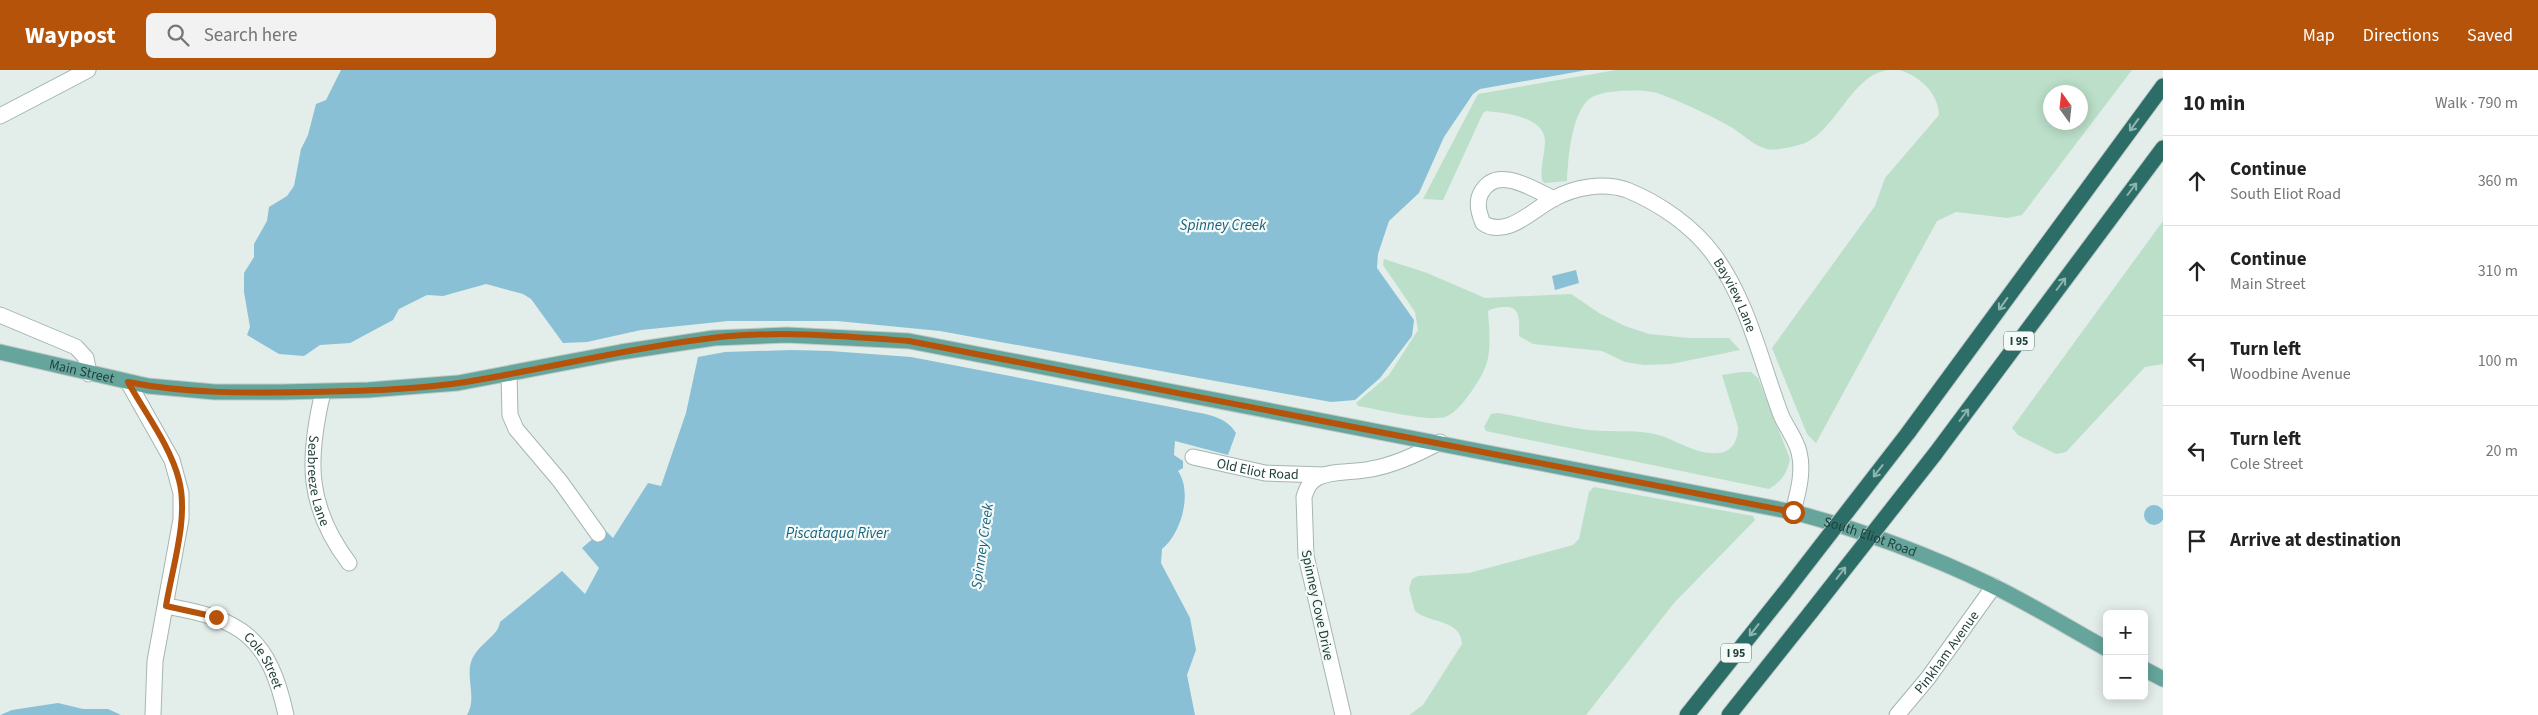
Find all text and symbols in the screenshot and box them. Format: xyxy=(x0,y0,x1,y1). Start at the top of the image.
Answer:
search box xyxy=(146,13,496,58)
text: Waypost xyxy=(25,18,116,53)
icon: search xyxy=(164,21,192,49)
text: Search here xyxy=(204,22,297,49)
text: Map xyxy=(2303,23,2335,48)
text: Directions xyxy=(2363,23,2439,48)
text: Saved xyxy=(2467,23,2513,48)
north arrow xyxy=(2043,85,2088,130)
text: 10 min xyxy=(2183,88,2245,118)
text: Walk · 790 m xyxy=(2435,92,2518,114)
one-way arrow xyxy=(2129,118,2139,132)
text: Continue xyxy=(2230,156,2307,183)
icon: ahead xyxy=(2183,167,2211,195)
text: 360 m xyxy=(2478,170,2518,192)
one-way arrow xyxy=(2127,183,2138,196)
text: South Eliot Road xyxy=(2230,183,2341,205)
water label: Spinney Creek xyxy=(1180,215,1267,236)
text: Continue xyxy=(2230,246,2307,273)
street label: Bayview Lane xyxy=(1708,254,1761,335)
icon: ahead xyxy=(2183,257,2211,285)
text: 310 m xyxy=(2478,260,2518,282)
text: Main Street xyxy=(2230,273,2306,295)
one-way arrow xyxy=(2056,278,2067,291)
one-way arrow xyxy=(1998,297,2008,311)
road number: I 95 xyxy=(2004,332,2034,350)
text: Turn left xyxy=(2230,336,2301,363)
icon: left xyxy=(2183,347,2211,375)
text: 100 m xyxy=(2478,350,2518,372)
street label: Main Street xyxy=(47,355,116,389)
text: Woodbine Avenue xyxy=(2230,363,2351,385)
one-way arrow xyxy=(1959,409,1970,422)
text: Turn left xyxy=(2230,426,2301,453)
street label: Seabreeze Lane xyxy=(302,434,334,530)
icon: left xyxy=(2183,437,2211,465)
text: 20 m xyxy=(2486,440,2518,462)
text: Cole Street xyxy=(2230,453,2303,475)
street label: Old Eliot Road xyxy=(1215,454,1299,485)
one-way arrow xyxy=(1873,464,1884,477)
water label: Spinney Creek xyxy=(966,501,999,590)
route start xyxy=(1782,501,1805,524)
street label: South Eliot Road xyxy=(1821,512,1919,563)
water label: Piscataqua River xyxy=(786,523,889,544)
icon: arrive xyxy=(2183,527,2211,555)
text: Arrive at destination xyxy=(2230,527,2401,554)
street label: Spinney Cove Drive xyxy=(1296,548,1339,662)
one-way arrow xyxy=(1835,567,1846,580)
route end xyxy=(205,606,228,629)
street label: Pinkham Avenue xyxy=(1910,607,1984,698)
map controls xyxy=(2103,610,2148,700)
button: + xyxy=(2103,610,2148,655)
one-way arrow xyxy=(1749,623,1760,636)
street label: Cole Street xyxy=(239,628,288,692)
road number: I 95 xyxy=(1721,644,1751,662)
button: − xyxy=(2103,655,2148,700)

